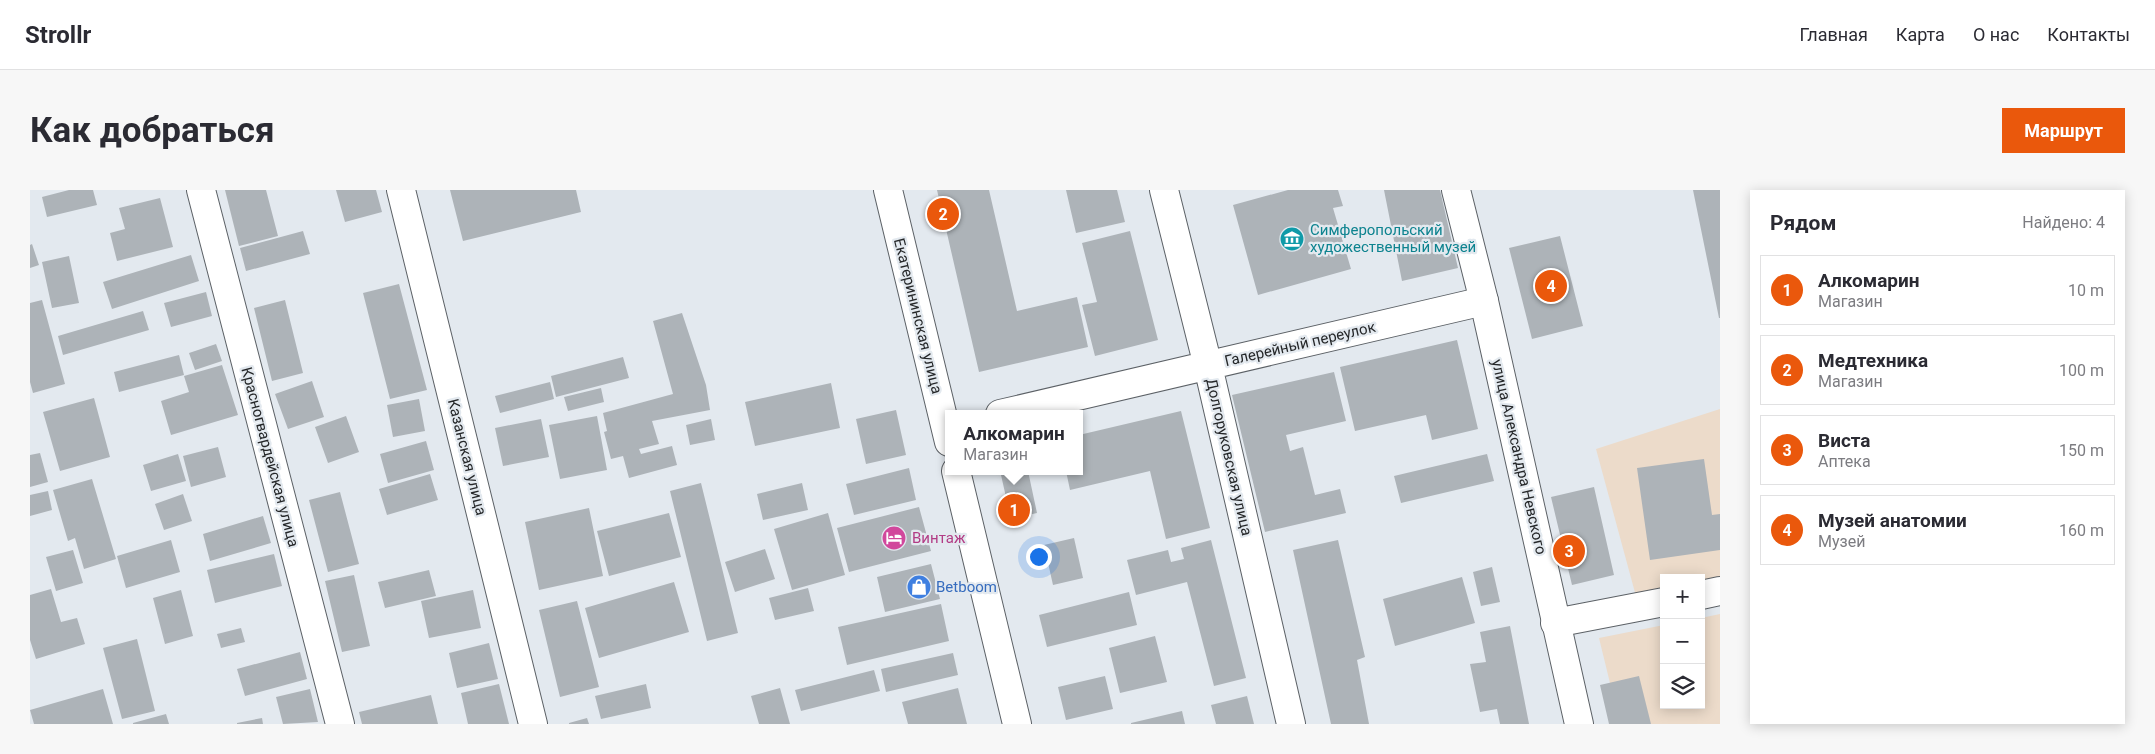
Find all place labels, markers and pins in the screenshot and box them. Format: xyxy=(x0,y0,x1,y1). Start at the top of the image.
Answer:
pin: 2 xyxy=(927,195,959,233)
place label: Симферопольский художественный музей xyxy=(1310,221,1476,256)
museum icon: Симферопольский художественный музей xyxy=(1279,226,1305,252)
pin: 4 xyxy=(1535,267,1567,305)
pin: 1 xyxy=(998,491,1030,529)
hotel icon: Винтаж xyxy=(881,525,907,551)
place label: Винтаж xyxy=(912,529,966,547)
pin: 3 xyxy=(1553,532,1585,570)
shop icon: Betboom xyxy=(906,574,932,600)
place label: Betboom xyxy=(936,578,997,596)

